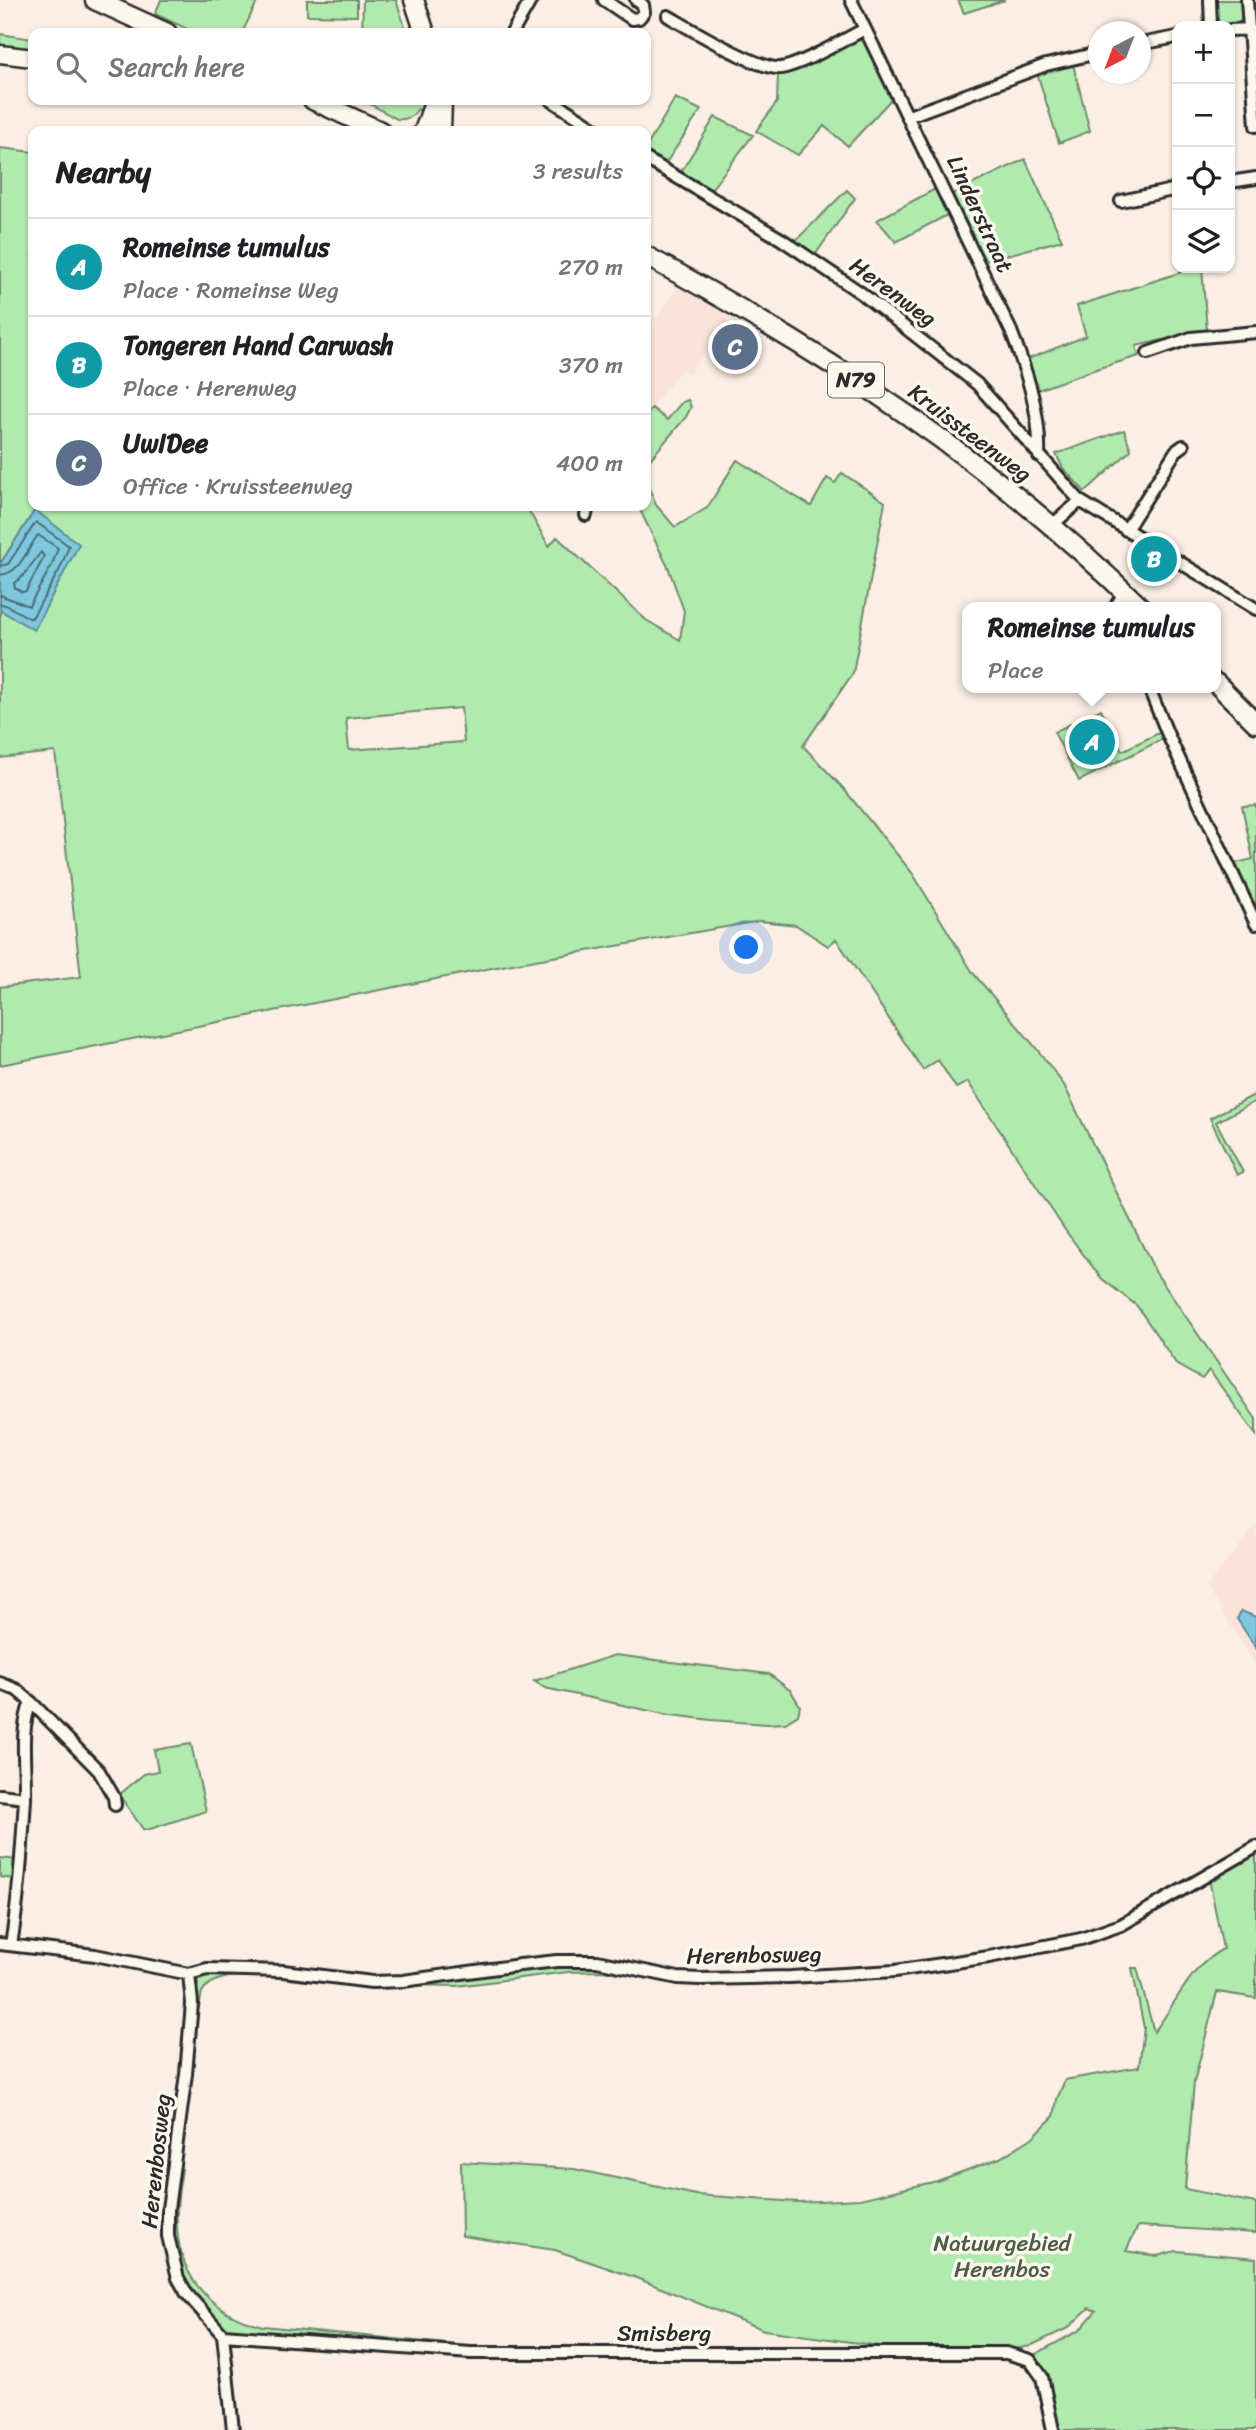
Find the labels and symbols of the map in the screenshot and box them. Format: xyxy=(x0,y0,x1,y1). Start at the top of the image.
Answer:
north arrow xyxy=(1088,21,1151,84)
street label: Linderstraat xyxy=(935,148,1025,280)
street label: Herenweg xyxy=(840,246,946,338)
pin: C xyxy=(712,321,758,373)
road number: N79 xyxy=(828,362,884,398)
street label: Kruissteenweg xyxy=(899,372,1041,494)
pin: B xyxy=(1131,533,1177,585)
pin: A xyxy=(1069,716,1115,768)
your location xyxy=(729,930,763,964)
street label: Herenbosweg xyxy=(686,1933,822,1977)
street label: Herenbosweg xyxy=(129,2092,183,2230)
park label: Natuurgebied Herenbos xyxy=(933,2223,1072,2290)
street label: Smisberg xyxy=(617,2313,711,2354)

